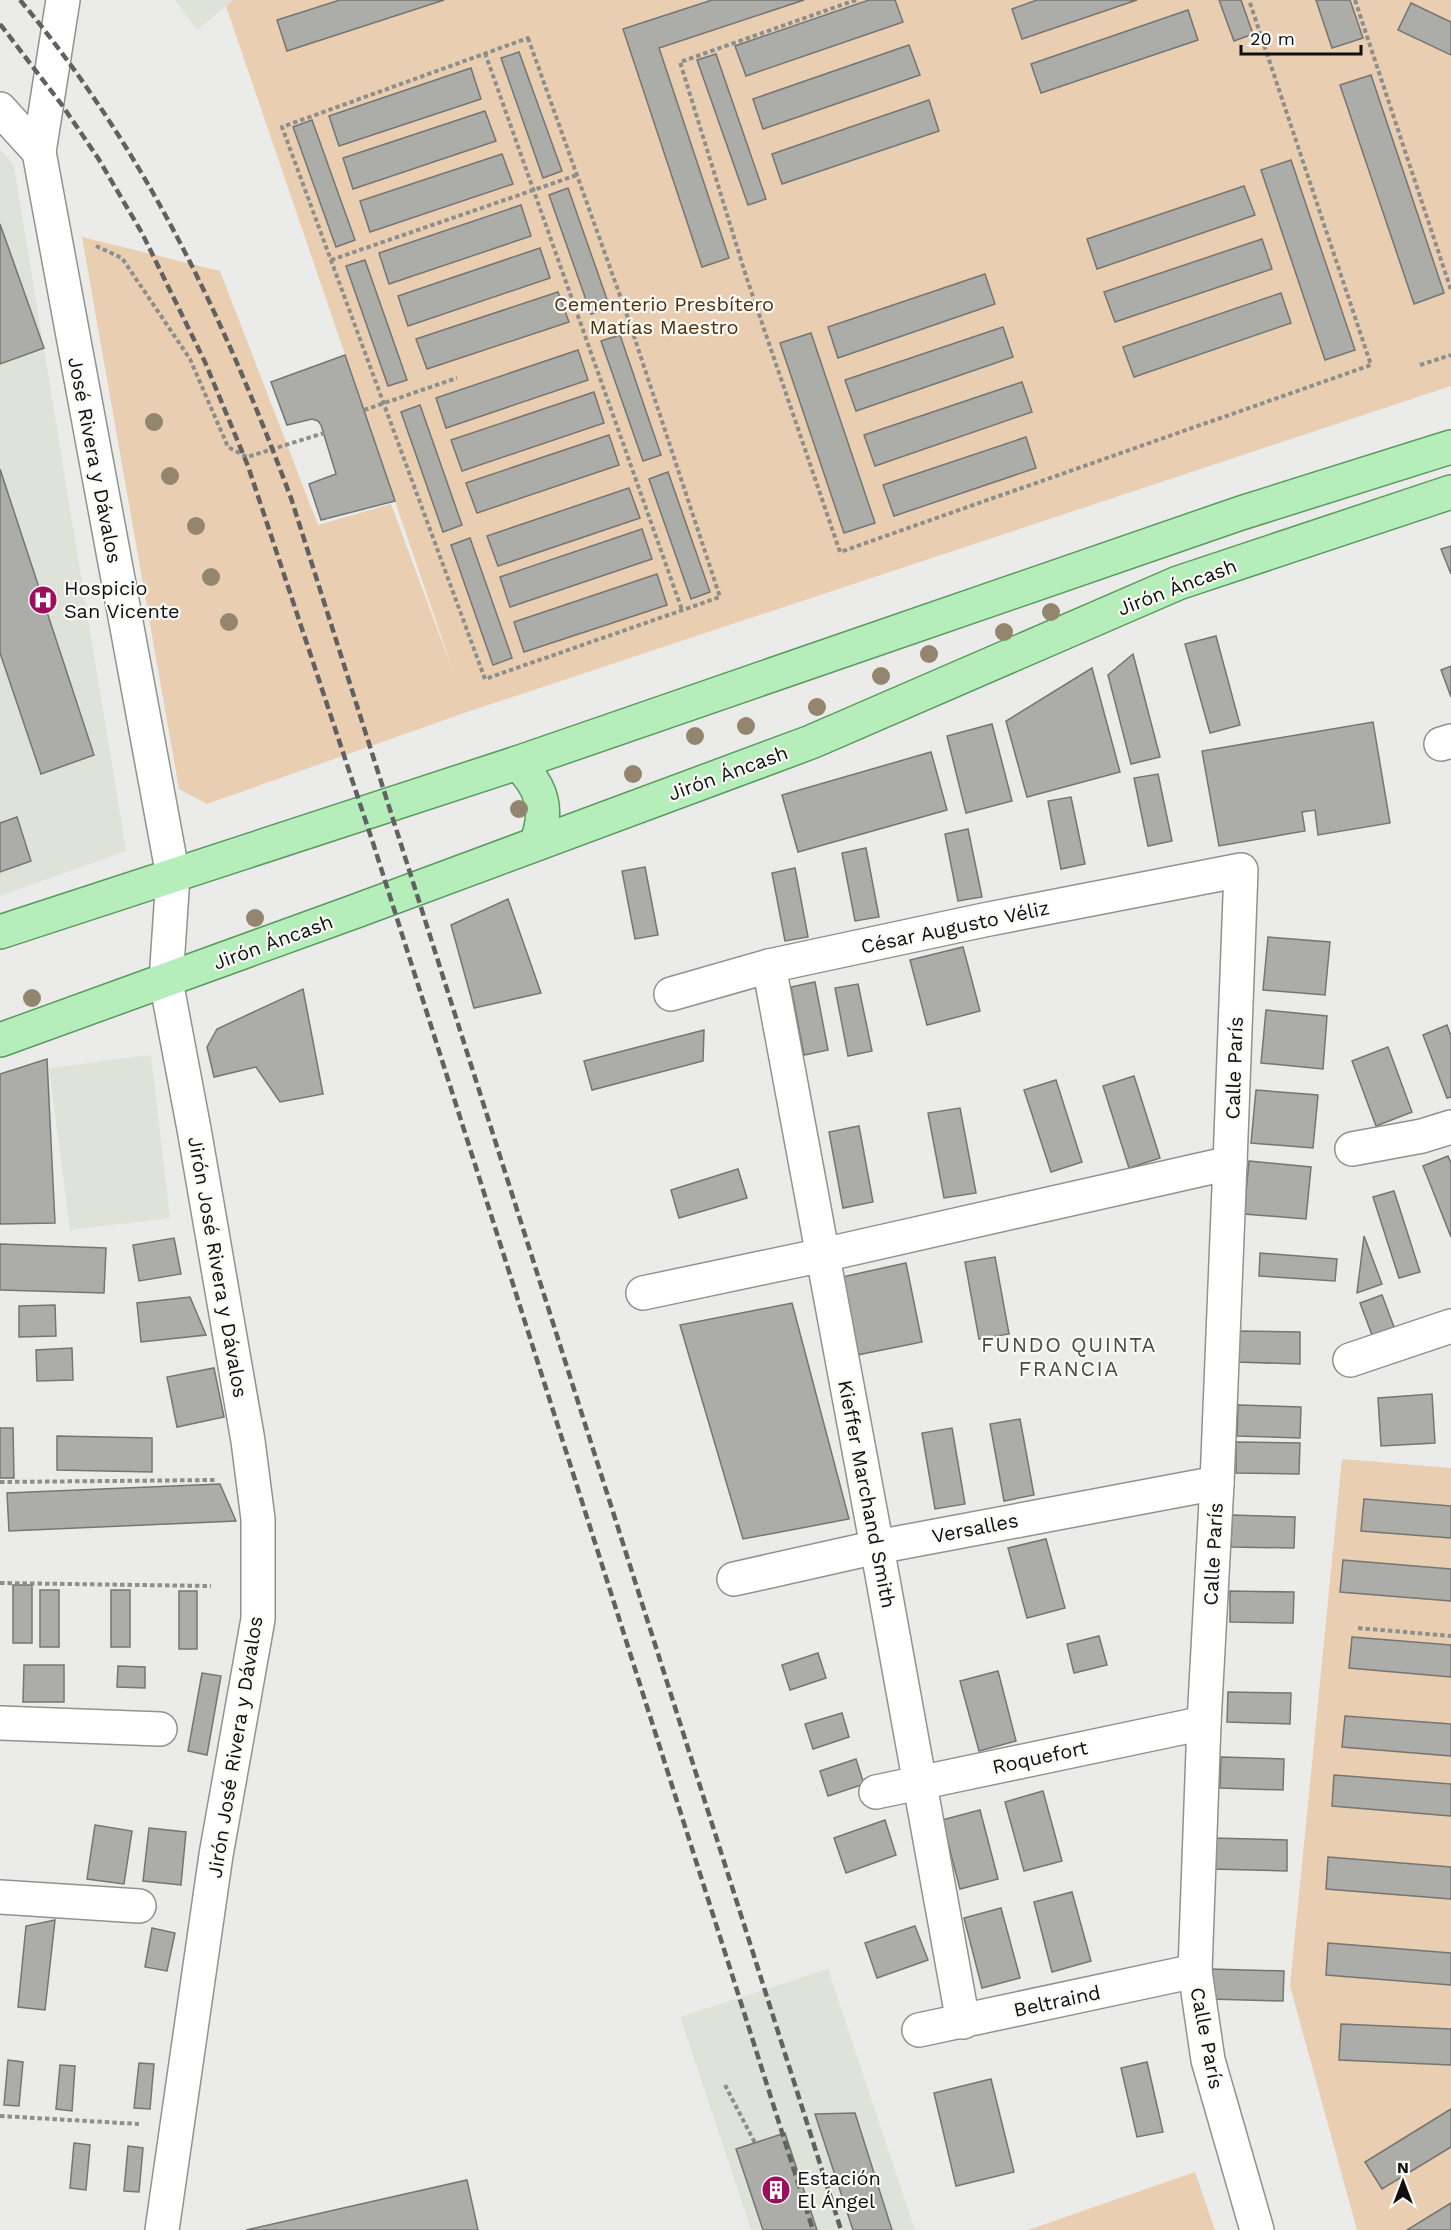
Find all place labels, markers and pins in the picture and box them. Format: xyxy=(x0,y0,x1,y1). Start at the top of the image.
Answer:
place label: Hospicio San Vicente xyxy=(64,576,180,623)
hospital icon: Hospicio San Vicente xyxy=(27,584,59,616)
place label: Estación El Ángel xyxy=(797,2166,881,2213)
building icon: Estación El Ángel xyxy=(760,2174,792,2206)

